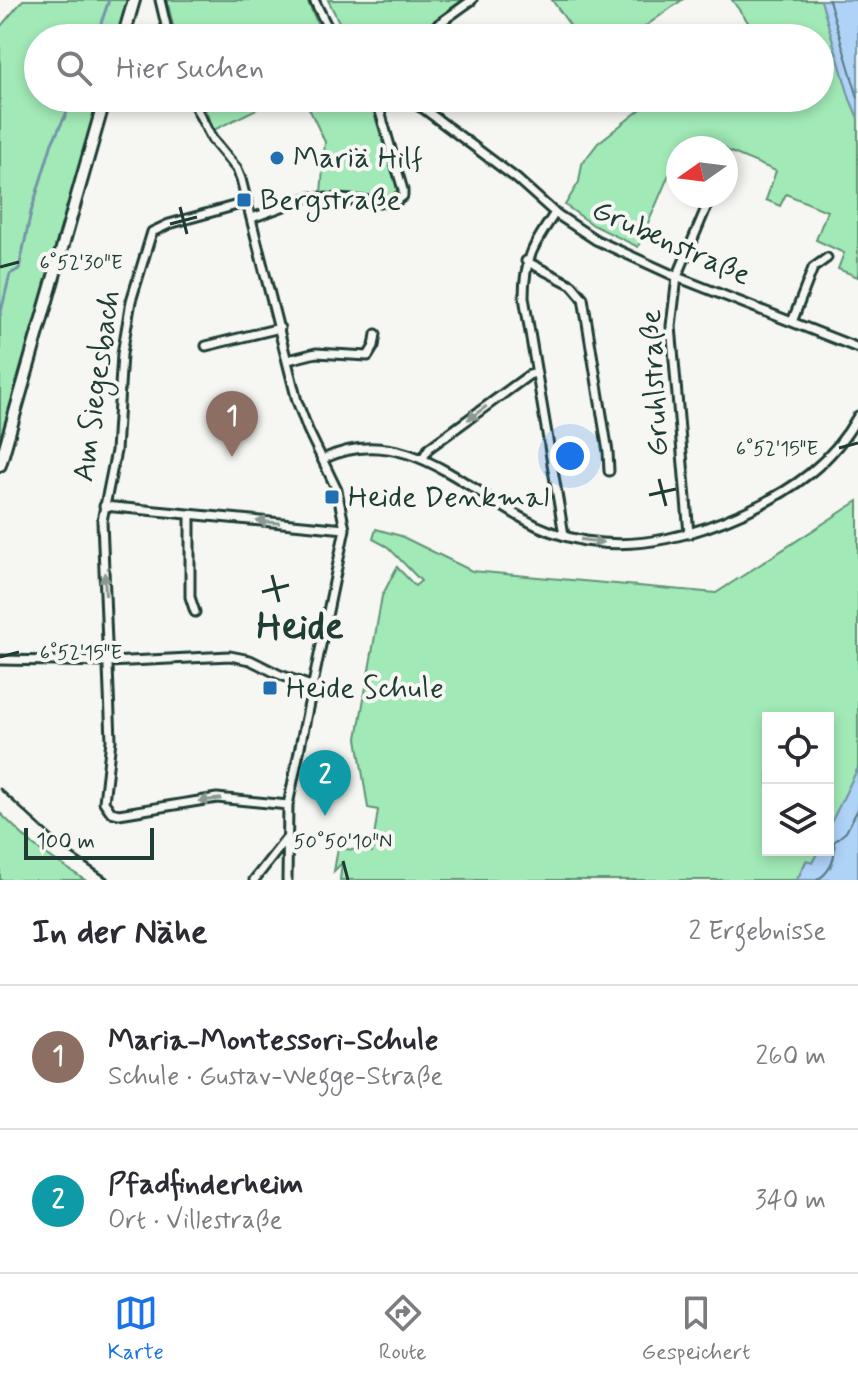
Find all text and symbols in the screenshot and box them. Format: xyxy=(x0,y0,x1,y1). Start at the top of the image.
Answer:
search box xyxy=(24,24,834,112)
icon: search xyxy=(52,46,96,90)
text: Hier suchen xyxy=(116,49,264,88)
north arrow xyxy=(666,136,738,208)
place label: Mariä Hilf xyxy=(293,139,423,178)
marker: Mariä Hilf xyxy=(268,149,286,167)
place label: Bergstraße xyxy=(260,181,401,222)
marker: Bergstraße xyxy=(235,191,253,209)
street label: Grubenstraße xyxy=(585,191,757,295)
text: 6°52'30"E xyxy=(39,250,123,277)
street label: Am Siegesbach xyxy=(64,288,132,485)
street label: Gruhlstraße xyxy=(632,308,678,458)
pin: 1 xyxy=(206,391,258,457)
one-way arrow xyxy=(467,404,488,420)
your location xyxy=(550,436,590,476)
text: 6°52'15"E xyxy=(736,436,818,463)
place label: Heide Denkmal xyxy=(348,478,549,517)
marker: Heide Denkmal xyxy=(323,488,341,506)
one-way arrow xyxy=(255,515,280,528)
one-way arrow xyxy=(580,535,605,548)
one-way arrow xyxy=(99,571,112,596)
district label: Heide xyxy=(256,603,344,652)
text: 6°52'15"E xyxy=(40,640,122,667)
place label: Heide Schule xyxy=(286,669,444,708)
marker: Heide Schule xyxy=(261,679,279,697)
map controls xyxy=(762,712,834,856)
button: locate xyxy=(762,712,834,784)
pin: 2 xyxy=(299,750,351,816)
button: layers xyxy=(762,784,834,856)
one-way arrow xyxy=(197,794,222,807)
scale bar xyxy=(24,824,154,860)
text: 100 m xyxy=(36,828,95,856)
text: 50°50'10"N xyxy=(294,829,392,856)
text: In der Nähe xyxy=(32,910,207,955)
text: 2 Ergebnisse xyxy=(688,915,826,949)
text: Maria-Montessori-Schule xyxy=(108,1021,439,1060)
text: 1 xyxy=(52,1040,64,1074)
text: 260 m xyxy=(756,1040,826,1074)
text: Schule · Gustav-Wegge-Straße xyxy=(108,1060,443,1094)
text: Pfadfinderheim xyxy=(108,1165,303,1204)
text: 2 xyxy=(52,1184,64,1218)
text: 340 m xyxy=(755,1184,826,1218)
text: Ort · Villestraße xyxy=(108,1204,282,1238)
tab: Karte xyxy=(107,1291,164,1367)
tab: Route xyxy=(379,1291,427,1367)
tab: Gespeichert xyxy=(642,1291,751,1367)

